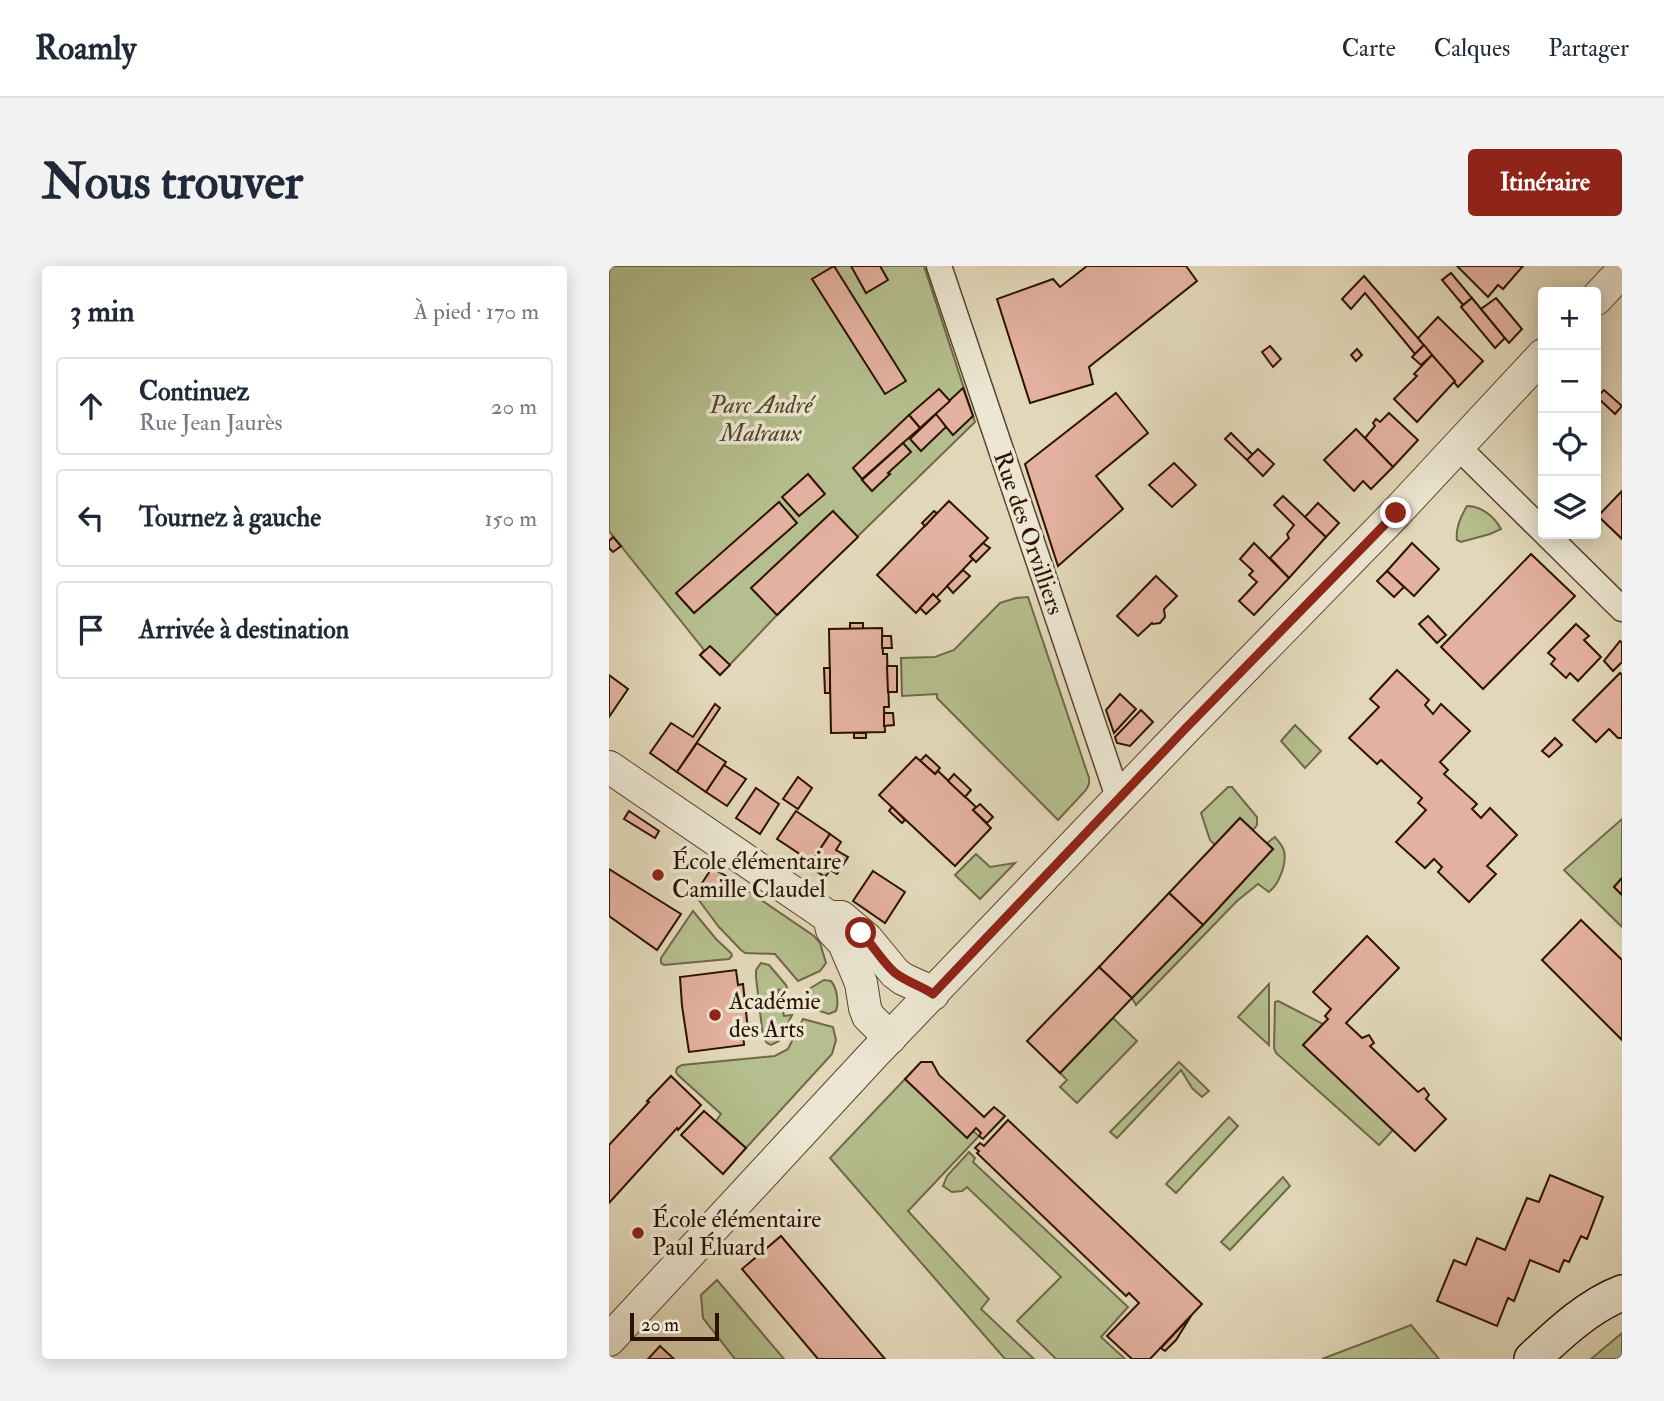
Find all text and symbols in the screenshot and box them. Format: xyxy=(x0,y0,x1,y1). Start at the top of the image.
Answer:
text: Roamly xyxy=(35,28,136,69)
text: Carte xyxy=(1342,33,1396,64)
text: Calques xyxy=(1434,33,1510,64)
text: Partager xyxy=(1548,33,1629,64)
button: Itinéraire xyxy=(1468,149,1622,216)
text: Nous trouver xyxy=(42,152,303,213)
map controls xyxy=(1538,287,1601,539)
button: + xyxy=(1538,287,1601,350)
text: 3 min xyxy=(70,293,135,330)
text: À pied · 170 m xyxy=(414,297,539,326)
button: − xyxy=(1538,350,1601,413)
text: Continuez xyxy=(139,376,249,408)
icon: ahead xyxy=(72,387,110,425)
park label: Parc André Malraux xyxy=(709,390,816,449)
text: 20 m xyxy=(491,392,537,421)
text: Rue Jean Jaurès xyxy=(139,408,282,437)
button: locate xyxy=(1538,413,1601,476)
street label: Rue des Orvilliers xyxy=(986,447,1071,619)
button: layers xyxy=(1538,476,1601,539)
route end xyxy=(1380,497,1411,528)
icon: left xyxy=(72,499,110,537)
text: Tournez à gauche xyxy=(139,502,321,534)
text: 150 m xyxy=(484,504,537,533)
icon: arrive xyxy=(72,611,110,649)
text: Arrivée à destination xyxy=(139,614,349,646)
place label: École élémentaire Camille Claudel xyxy=(672,845,841,905)
marker: École élémentaire Camille Claudel xyxy=(650,867,666,883)
route start xyxy=(845,917,876,948)
place label: Académie des Arts xyxy=(728,986,821,1045)
marker: Académie des Arts xyxy=(707,1007,723,1023)
place label: École élémentaire Paul Éluard xyxy=(652,1203,821,1263)
marker: École élémentaire Paul Éluard xyxy=(630,1225,646,1241)
scale bar xyxy=(630,1310,719,1342)
text: 20 m xyxy=(641,1313,679,1337)

